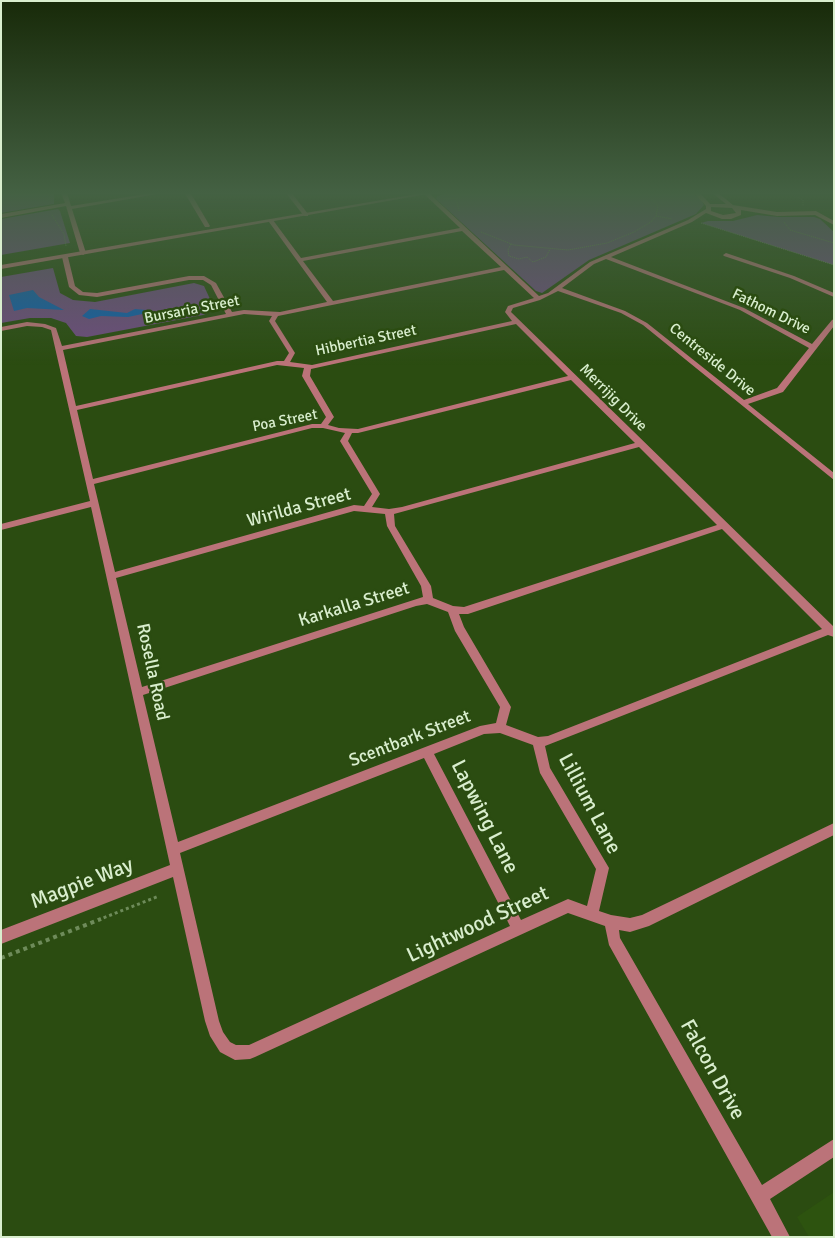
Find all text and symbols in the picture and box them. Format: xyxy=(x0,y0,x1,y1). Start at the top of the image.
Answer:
street label: Fathom Drive xyxy=(729,285,813,339)
street label: Bursaria Street xyxy=(143,292,241,328)
street label: Centreside Drive xyxy=(665,320,759,400)
street label: Hibbertia Street xyxy=(314,322,418,360)
street label: Merrijig Drive xyxy=(576,361,650,435)
street label: Poa Street xyxy=(251,406,319,436)
street label: Wirilda Street xyxy=(245,484,353,532)
street label: Karkalla Street xyxy=(296,578,412,632)
street label: Rosella Road xyxy=(131,621,173,723)
street label: Scentbark Street xyxy=(346,706,474,772)
street label: Lillium Lane xyxy=(552,749,626,859)
street label: Lapwing Lane xyxy=(445,756,523,878)
street label: Magpie Way xyxy=(27,853,137,915)
street label: Lightwood Street xyxy=(403,881,553,969)
street label: Falcon Drive xyxy=(674,1016,750,1124)

